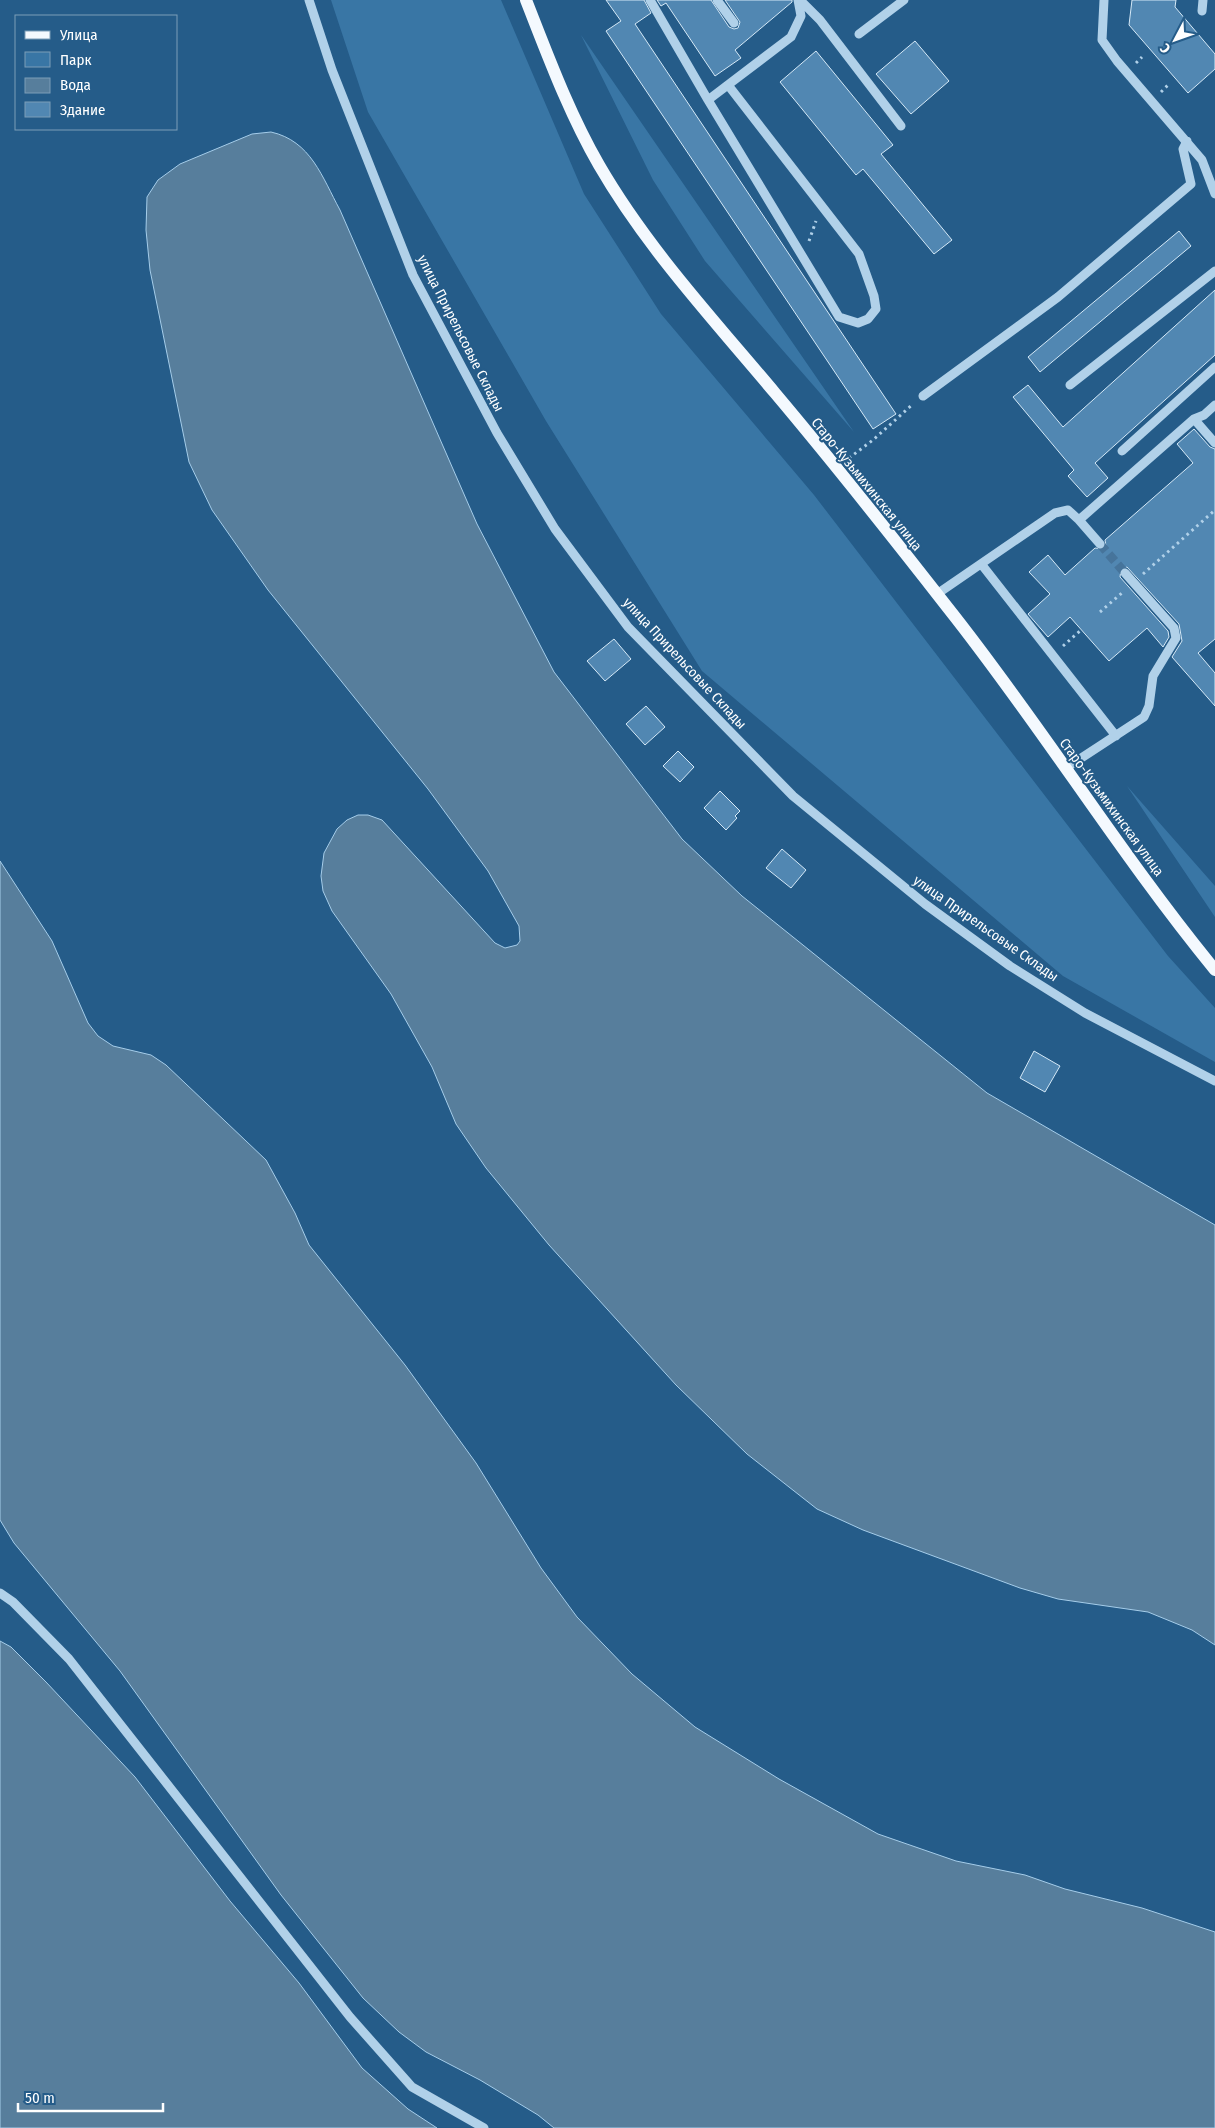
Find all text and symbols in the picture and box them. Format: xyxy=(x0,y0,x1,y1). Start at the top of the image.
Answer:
legend xyxy=(15,15,178,130)
north arrow xyxy=(1150,15,1200,65)
text: Улица xyxy=(59,26,98,44)
text: С xyxy=(1156,39,1174,57)
text: Парк xyxy=(60,51,91,69)
text: Вода xyxy=(60,76,91,94)
text: Здание xyxy=(60,101,106,119)
street label: улица Прирельсовые Склады xyxy=(414,252,507,414)
street label: Старо-Кузьмихинская улица xyxy=(808,414,926,554)
street label: улица Прирельсовые Склады xyxy=(619,594,750,732)
street label: Старо-Кузьмихинская улица xyxy=(1056,735,1167,880)
street label: улица Прирельсовые Склады xyxy=(910,872,1062,985)
scale bar xyxy=(18,2080,162,2112)
text: 50 m xyxy=(25,2089,55,2107)

